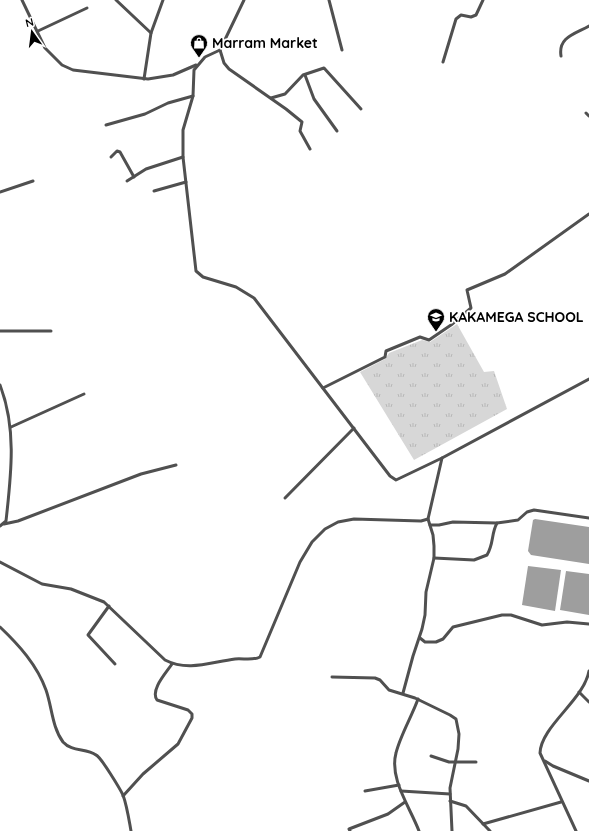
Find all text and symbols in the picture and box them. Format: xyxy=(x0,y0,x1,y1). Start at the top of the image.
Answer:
north arrow xyxy=(12,12,52,52)
text: N xyxy=(24,15,35,30)
shop icon: Marram Market xyxy=(189,33,209,58)
place label: Marram Market xyxy=(212,34,318,52)
school or university icon: KAKAMEGA SCHOOL xyxy=(426,307,446,332)
place label: KAKAMEGA SCHOOL xyxy=(449,308,584,326)

